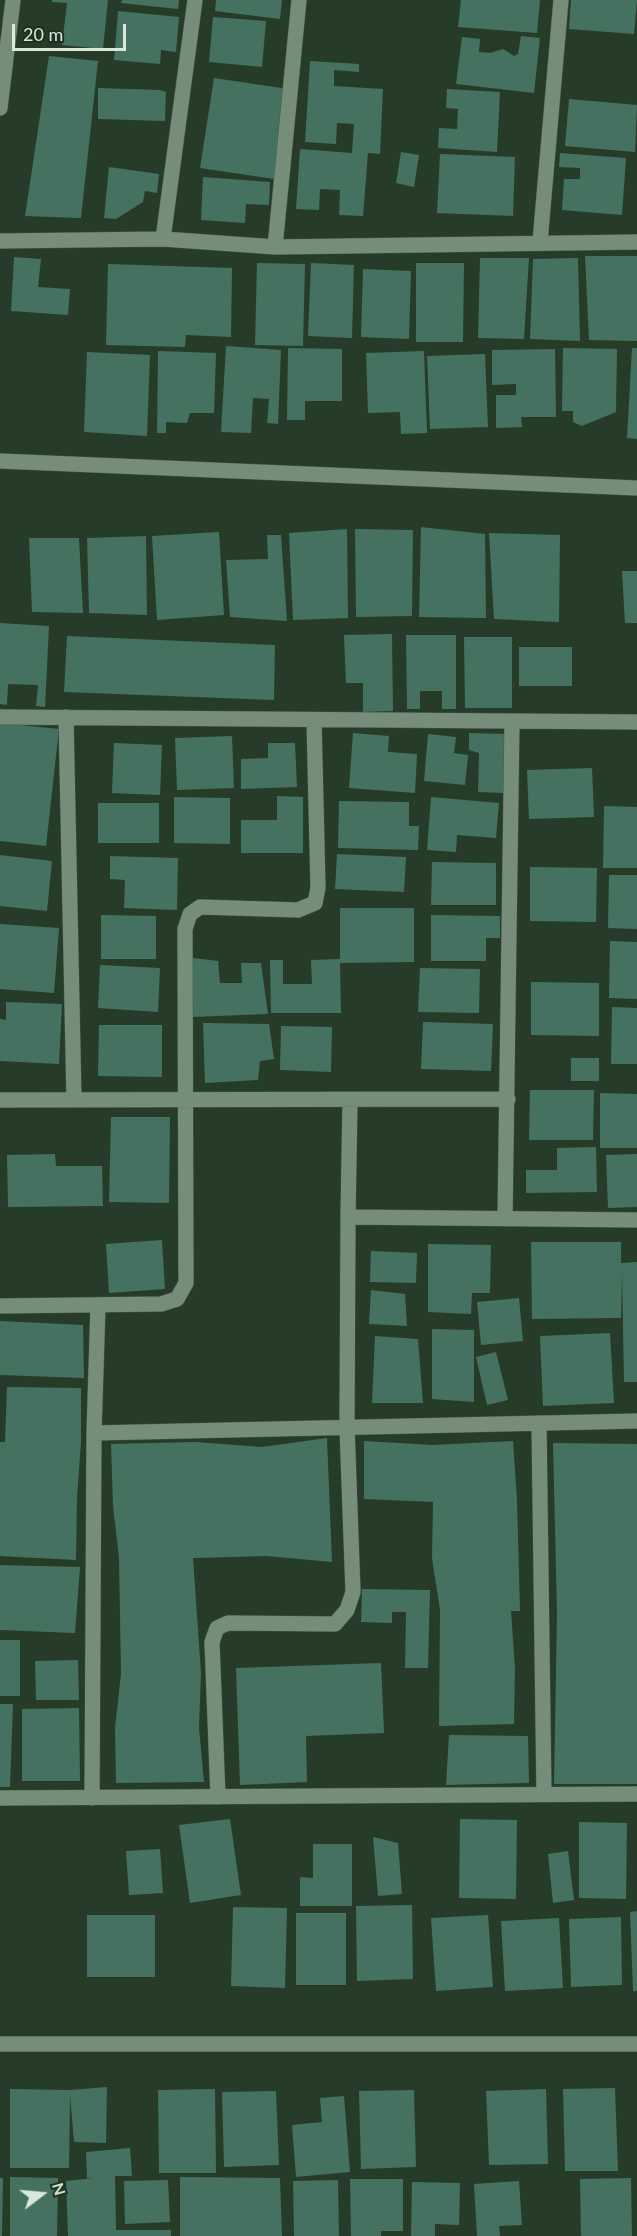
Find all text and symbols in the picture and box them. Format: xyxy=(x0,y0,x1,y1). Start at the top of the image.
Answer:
scale bar xyxy=(15,12,129,50)
text: 20 m xyxy=(23,23,63,45)
north arrow xyxy=(12,2164,72,2224)
text: N xyxy=(49,2180,71,2197)

